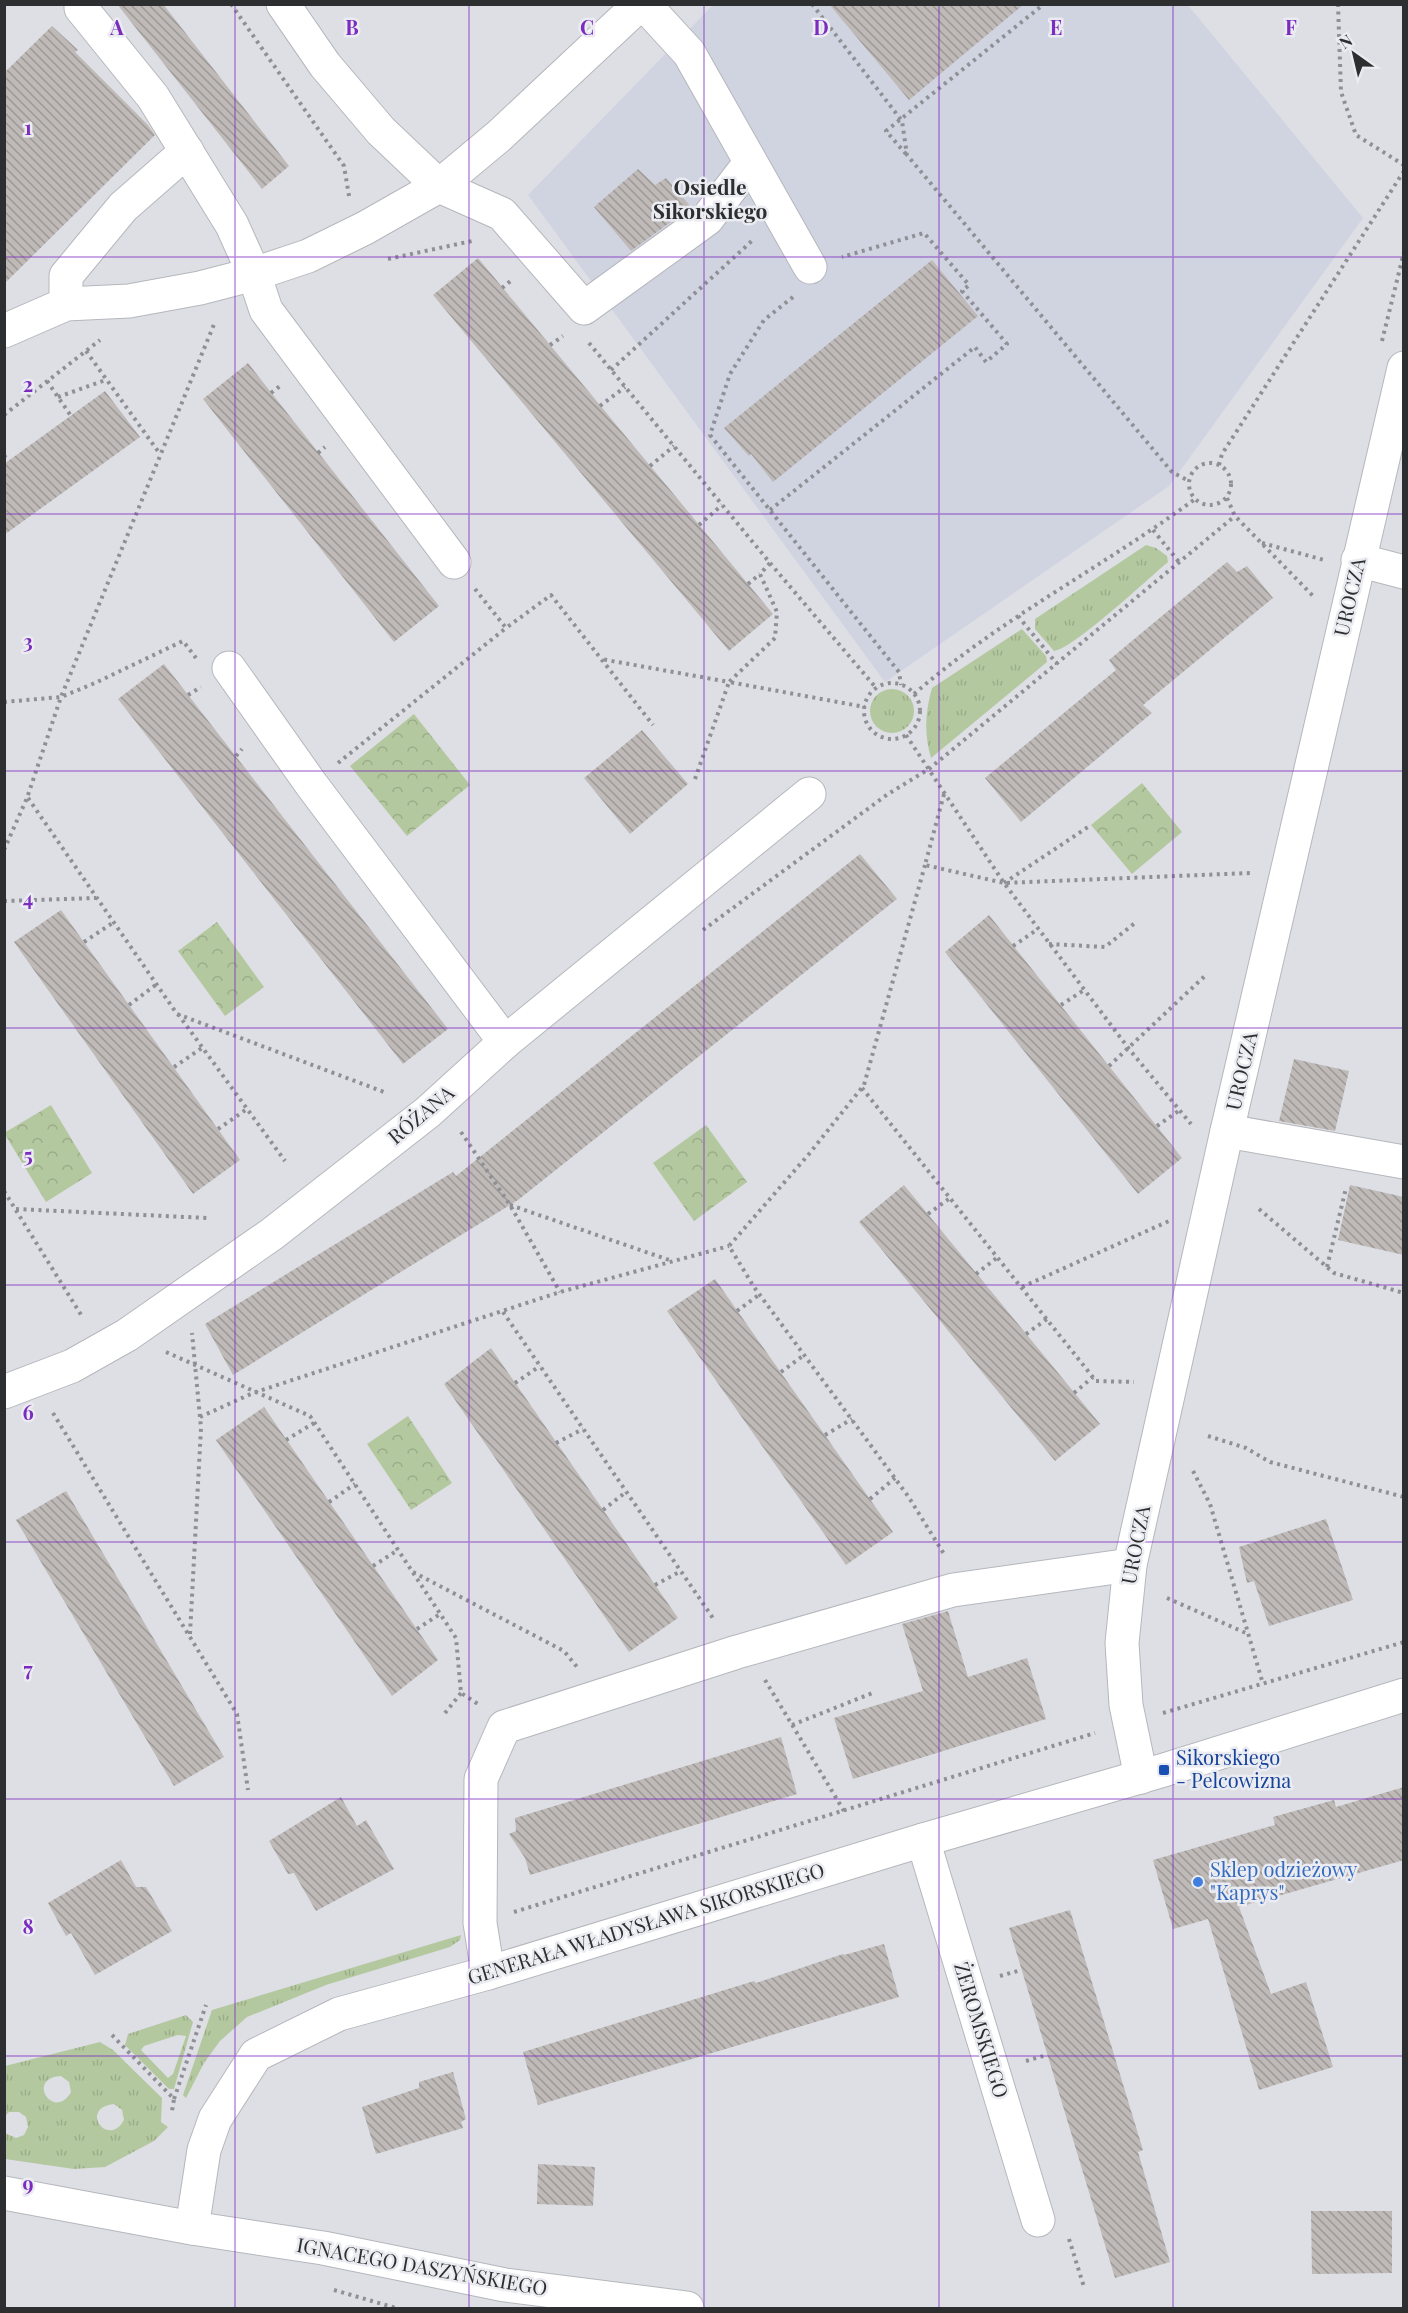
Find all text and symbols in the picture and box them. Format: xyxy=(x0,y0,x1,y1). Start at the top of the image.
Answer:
text: A xyxy=(109,13,124,40)
text: B xyxy=(345,13,359,40)
text: C xyxy=(580,13,594,40)
text: D xyxy=(813,13,829,40)
text: E xyxy=(1050,13,1062,40)
text: F xyxy=(1285,13,1297,40)
north arrow xyxy=(1324,24,1384,84)
text: N xyxy=(1335,29,1356,53)
text: 1 xyxy=(24,113,32,140)
district label: Osiedle Sikorskiego xyxy=(653,172,767,224)
text: 2 xyxy=(23,370,33,397)
street label: UROCZA xyxy=(1326,554,1371,639)
text: 3 xyxy=(23,627,33,654)
text: 4 xyxy=(23,884,33,911)
street label: UROCZA xyxy=(1218,1028,1263,1113)
street label: RÓŻANA xyxy=(381,1078,459,1149)
text: 5 xyxy=(23,1141,33,1168)
text: 6 xyxy=(22,1398,34,1425)
street label: UROCZA xyxy=(1114,1503,1155,1586)
text: 7 xyxy=(23,1655,33,1682)
place label: Sikorskiego - Pelcowizna xyxy=(1176,1743,1291,1793)
marker: Sikorskiego - Pelcowizna xyxy=(1157,1763,1171,1777)
street label: GENERAŁA WŁADYSŁAWA SIKORSKIEGO xyxy=(464,1855,827,1990)
place label: Sklep odzieżowy "Kaprys" xyxy=(1210,1855,1357,1905)
marker: Sklep odzieżowy "Kaprys" xyxy=(1191,1875,1205,1889)
text: 8 xyxy=(22,1912,34,1939)
street label: ŻEROMSKIEGO xyxy=(949,1958,1016,2101)
text: 9 xyxy=(22,2169,34,2196)
street label: IGNACEGO DASZYŃSKIEGO xyxy=(295,2230,550,2301)

